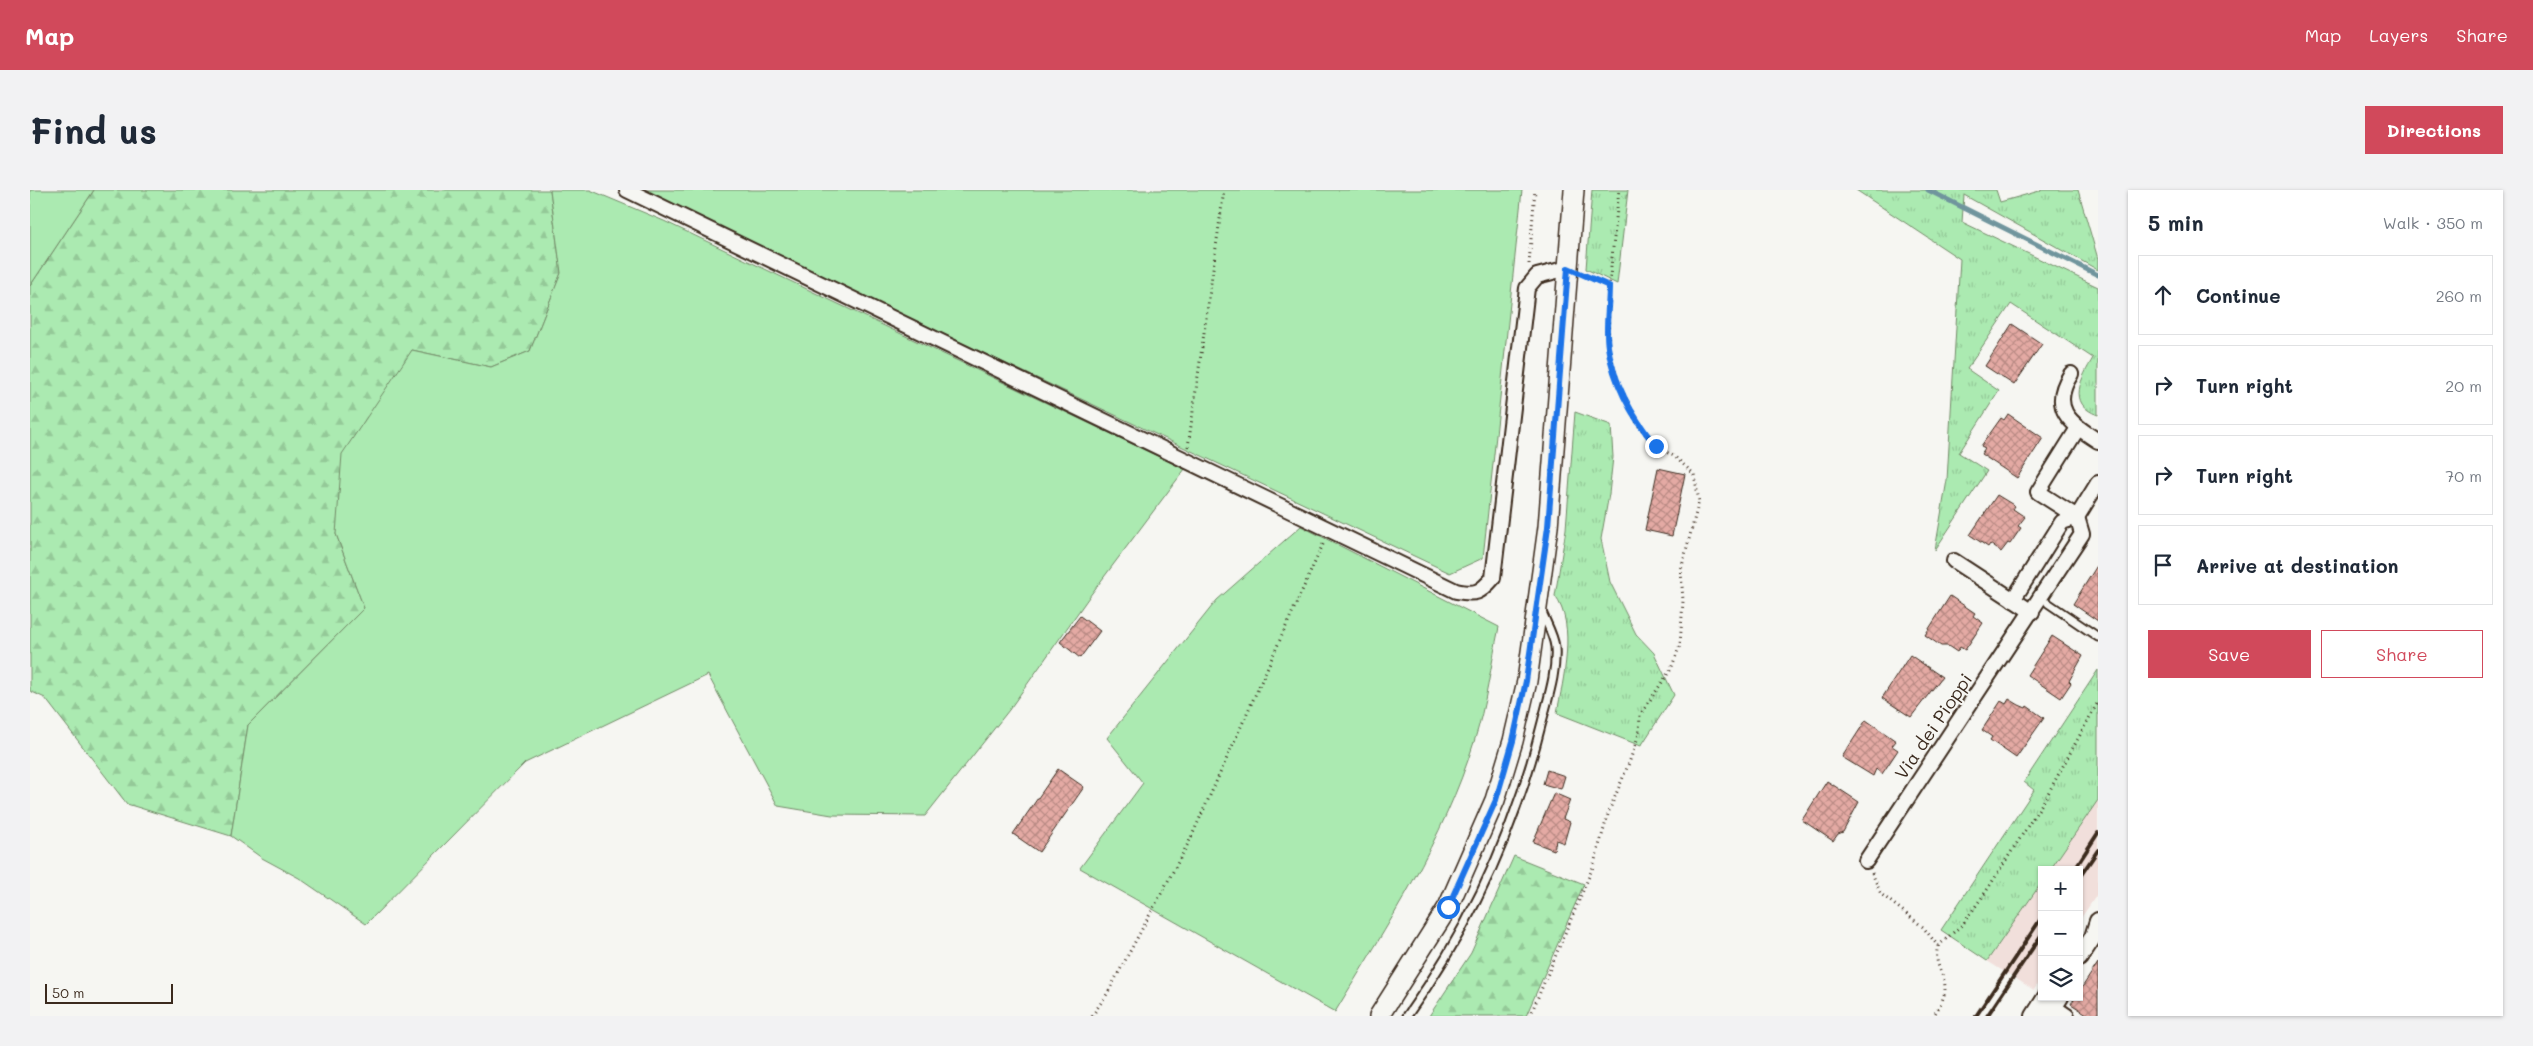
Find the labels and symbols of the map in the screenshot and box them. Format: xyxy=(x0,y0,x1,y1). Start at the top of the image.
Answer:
route end xyxy=(1645,435,1668,458)
street label: Via dei Pioppi xyxy=(1889,668,1977,784)
route start xyxy=(1437,896,1460,919)
scale bar xyxy=(45,981,172,1004)

